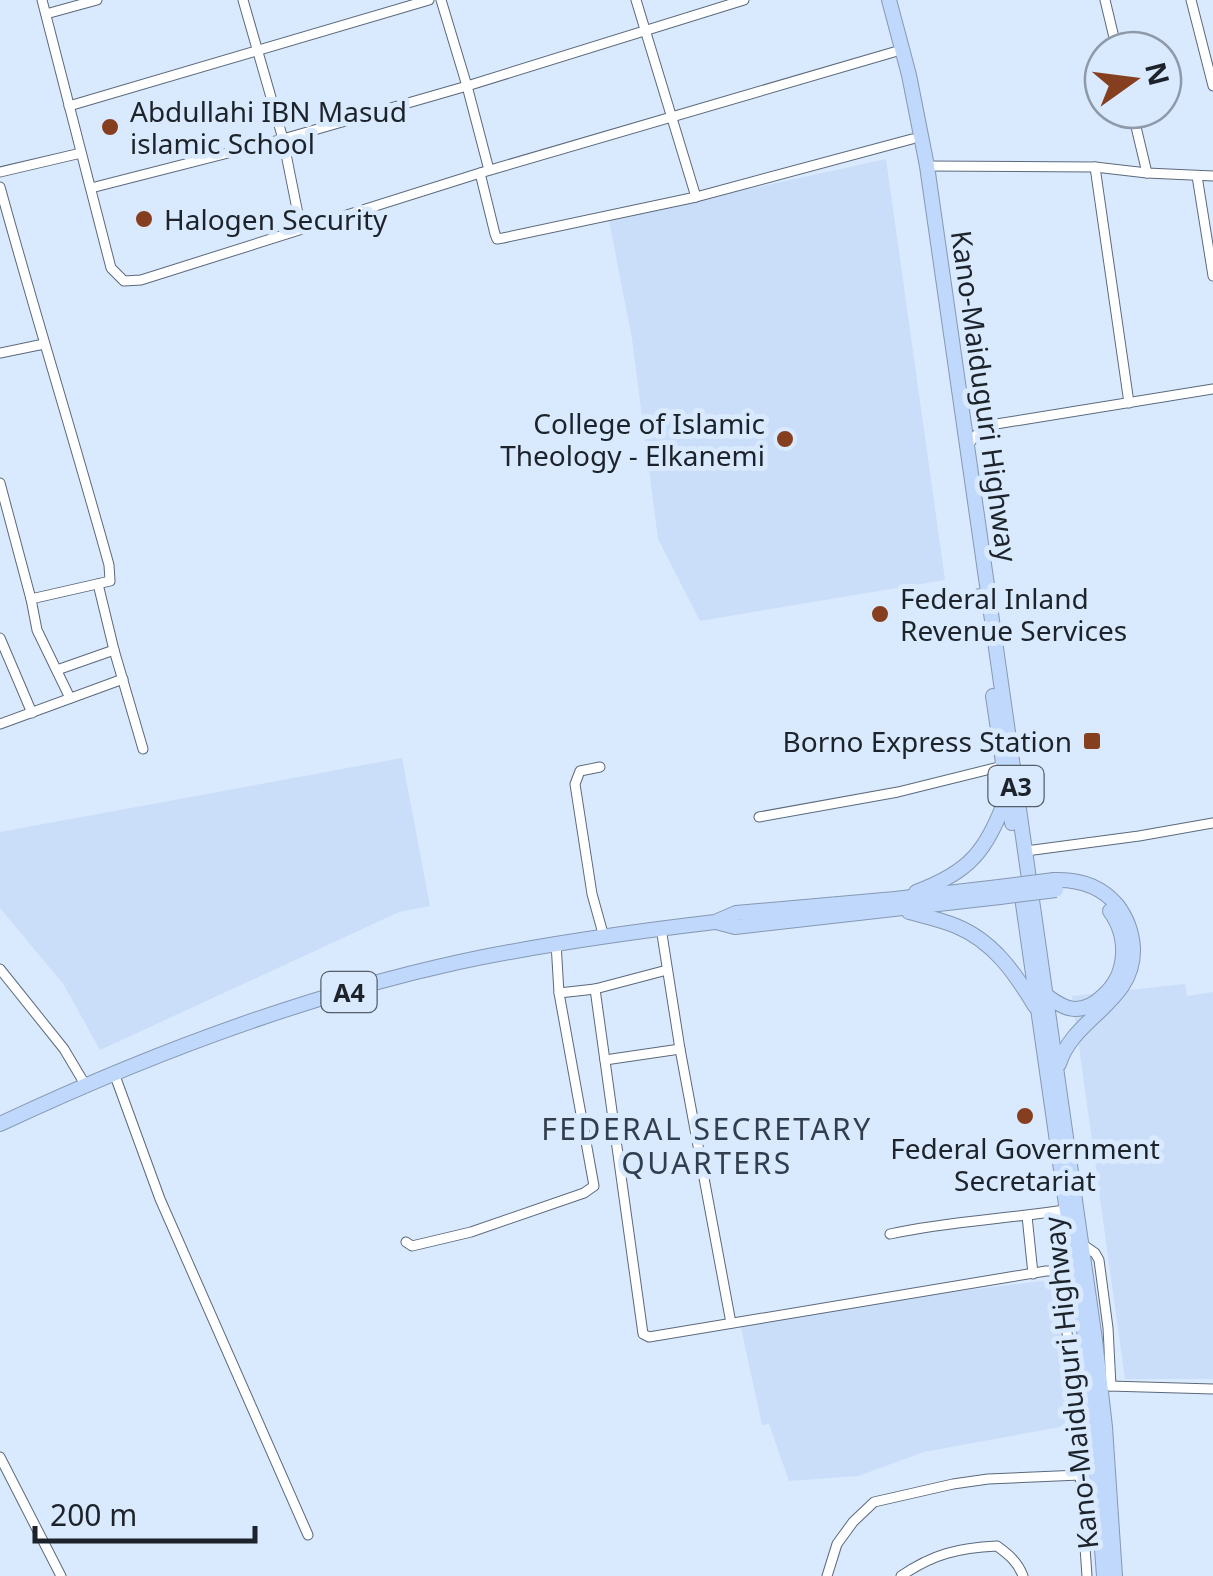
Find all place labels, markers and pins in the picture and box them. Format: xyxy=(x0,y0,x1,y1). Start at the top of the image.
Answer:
place label: Abdullahi IBN Masud islamic School xyxy=(130,92,407,162)
marker: Abdullahi IBN Masud islamic School xyxy=(99,116,121,138)
place label: Halogen Security xyxy=(164,200,388,238)
marker: Halogen Security xyxy=(133,208,155,230)
place label: College of Islamic Theology - Elkanemi xyxy=(500,404,765,474)
marker: College of Islamic Theology - Elkanemi xyxy=(774,428,796,450)
place label: Federal Inland Revenue Services xyxy=(900,579,1127,649)
marker: Federal Inland Revenue Services xyxy=(869,603,891,625)
place label: Borno Express Station xyxy=(783,722,1072,760)
marker: Borno Express Station xyxy=(1081,730,1103,752)
marker: Federal Government Secretariat xyxy=(1014,1105,1036,1127)
place label: Federal Government Secretariat xyxy=(890,1129,1160,1199)

